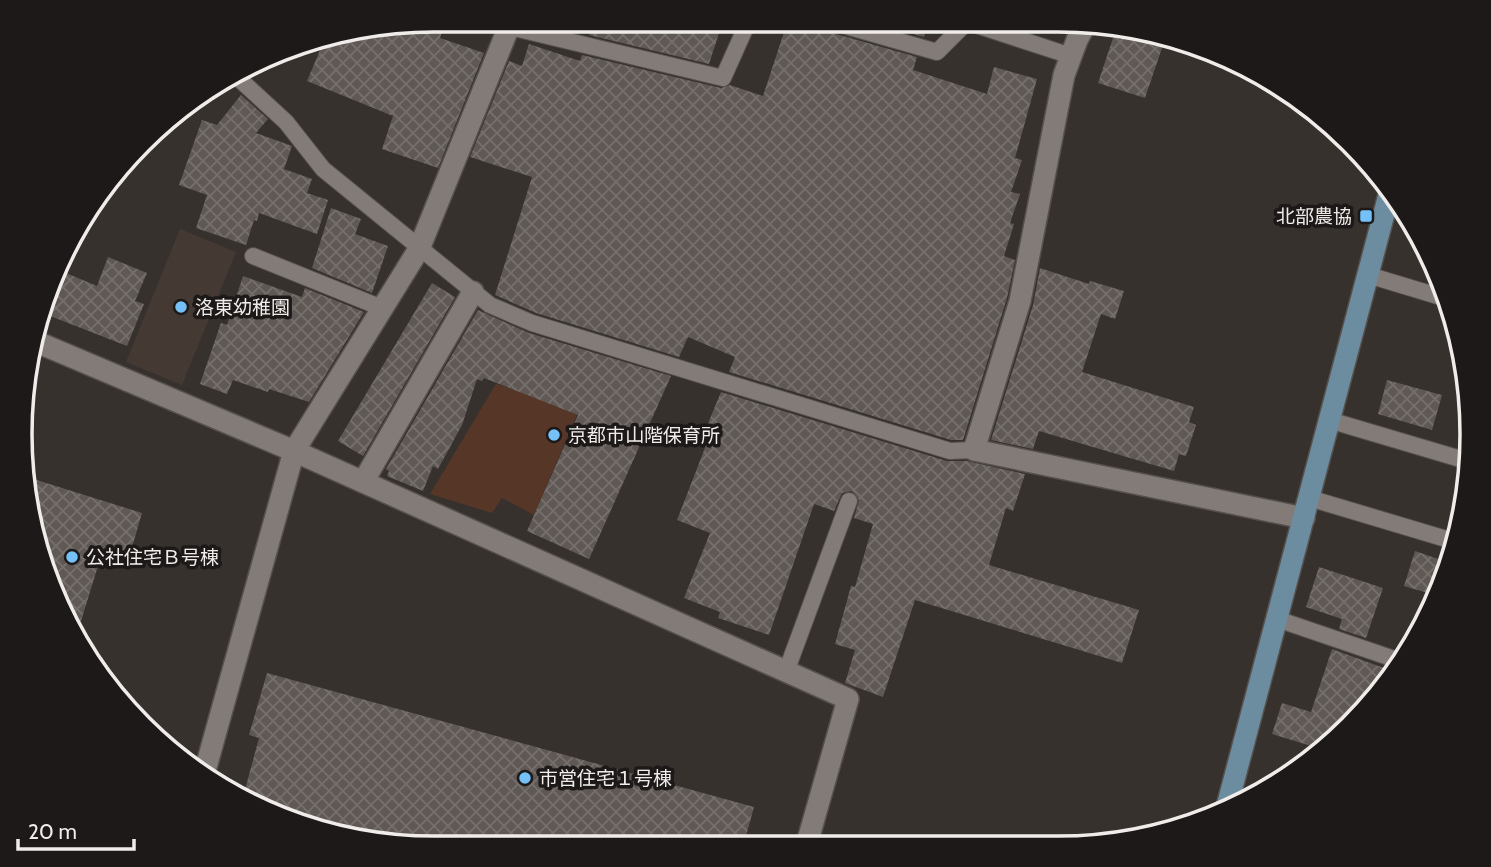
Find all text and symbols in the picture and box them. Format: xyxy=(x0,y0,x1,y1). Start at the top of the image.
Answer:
place label: 北部農協 xyxy=(1276,205,1352,228)
marker: 北部農協 xyxy=(1358,208,1374,224)
place label: 洛東幼稚園 xyxy=(195,296,290,319)
marker: 洛東幼稚園 xyxy=(173,299,189,315)
place label: 京都市山階保育所 xyxy=(568,424,720,447)
marker: 京都市山階保育所 xyxy=(546,427,562,443)
place label: 公社住宅Ｂ号棟 xyxy=(86,546,219,569)
marker: 公社住宅Ｂ号棟 xyxy=(64,549,80,565)
place label: 市営住宅１号棟 xyxy=(539,767,672,790)
marker: 市営住宅１号棟 xyxy=(517,770,533,786)
scale bar xyxy=(18,808,133,852)
text: 20 m xyxy=(28,819,77,844)

